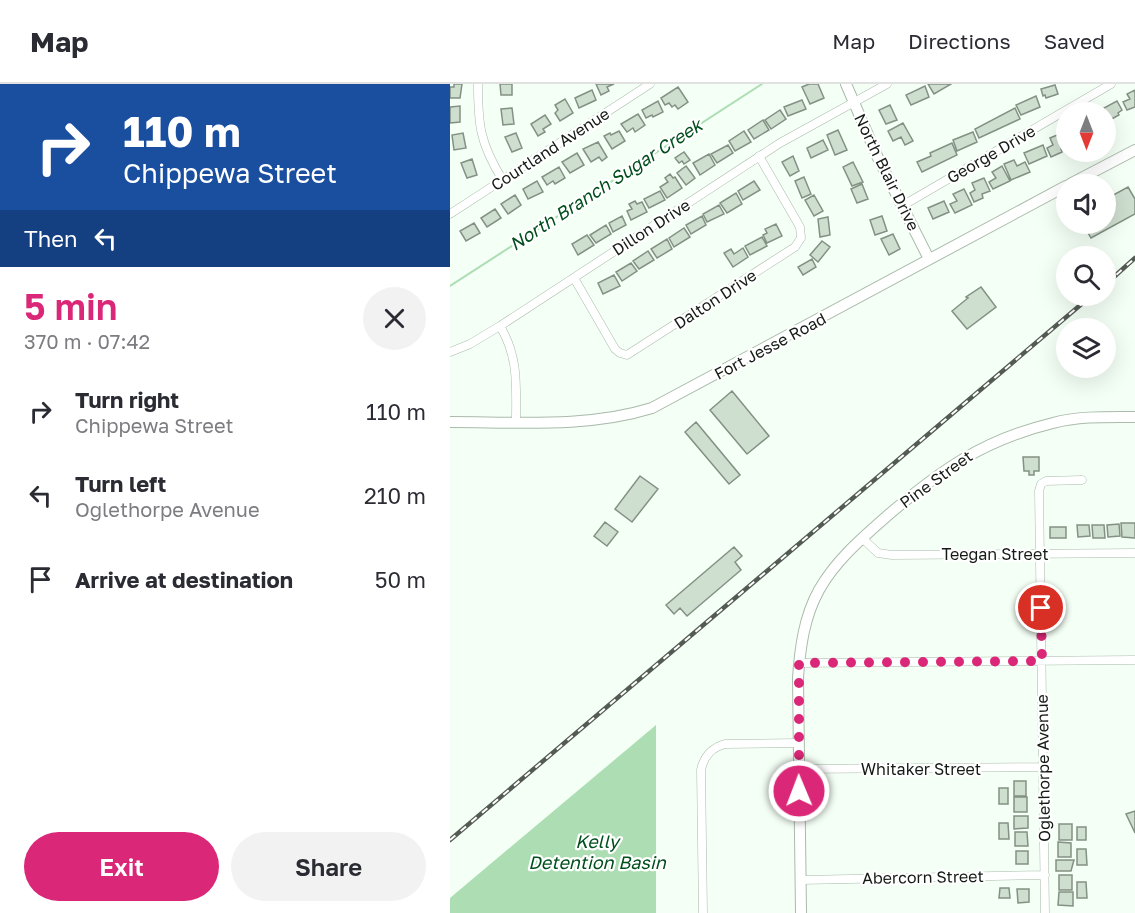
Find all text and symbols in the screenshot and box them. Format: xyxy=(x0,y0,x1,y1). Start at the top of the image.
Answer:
text: Map xyxy=(30,25,88,58)
text: Map xyxy=(832,28,875,54)
text: Directions xyxy=(908,28,1011,54)
text: Saved xyxy=(1044,28,1105,54)
north arrow xyxy=(1056,102,1116,162)
map controls xyxy=(1056,102,1116,378)
street label: Courtland Avenue xyxy=(487,103,613,195)
text: 110 m xyxy=(123,106,241,156)
icon: right xyxy=(24,108,102,186)
street label: North Blair Drive xyxy=(850,110,924,234)
water label: North Branch Sugar Creek xyxy=(505,113,708,255)
street label: George Drive xyxy=(943,121,1039,187)
text: Chippewa Street xyxy=(123,157,337,189)
button: sound xyxy=(1056,174,1116,234)
street label: Dillon Drive xyxy=(608,194,694,260)
icon: left xyxy=(89,222,122,255)
text: Then xyxy=(24,225,77,252)
button: search xyxy=(1056,246,1116,306)
street label: Dalton Drive xyxy=(670,265,760,333)
text: 5 min xyxy=(24,285,118,328)
button: close xyxy=(363,287,426,350)
street label: Fort Jesse Road xyxy=(711,308,829,384)
button: layers xyxy=(1056,318,1116,378)
text: 370 m · 07:42 xyxy=(24,329,150,353)
text: Turn right xyxy=(75,386,179,413)
icon: right xyxy=(24,395,57,428)
text: 110 m xyxy=(366,398,426,425)
text: Chippewa Street xyxy=(75,413,234,437)
street label: Pine Street xyxy=(896,446,976,512)
text: Turn left xyxy=(75,470,166,497)
icon: left xyxy=(24,479,57,512)
text: 210 m xyxy=(364,482,426,509)
text: Oglethorpe Avenue xyxy=(75,497,260,521)
street label: Teegan Street xyxy=(941,544,1049,564)
icon: arrive xyxy=(24,563,57,596)
text: Arrive at destination xyxy=(75,566,293,593)
text: 50 m xyxy=(375,566,426,593)
pin xyxy=(1015,582,1066,633)
icon: arrive xyxy=(1024,591,1057,624)
street label: Oglethorpe Avenue xyxy=(1032,694,1054,842)
position arrow xyxy=(767,759,831,823)
street label: Whitaker Street xyxy=(861,759,981,779)
water label: Kelly Detention Basin xyxy=(528,830,667,873)
button: Exit xyxy=(24,832,219,901)
button: Share xyxy=(231,832,426,901)
street label: Abercorn Street xyxy=(862,866,984,888)

